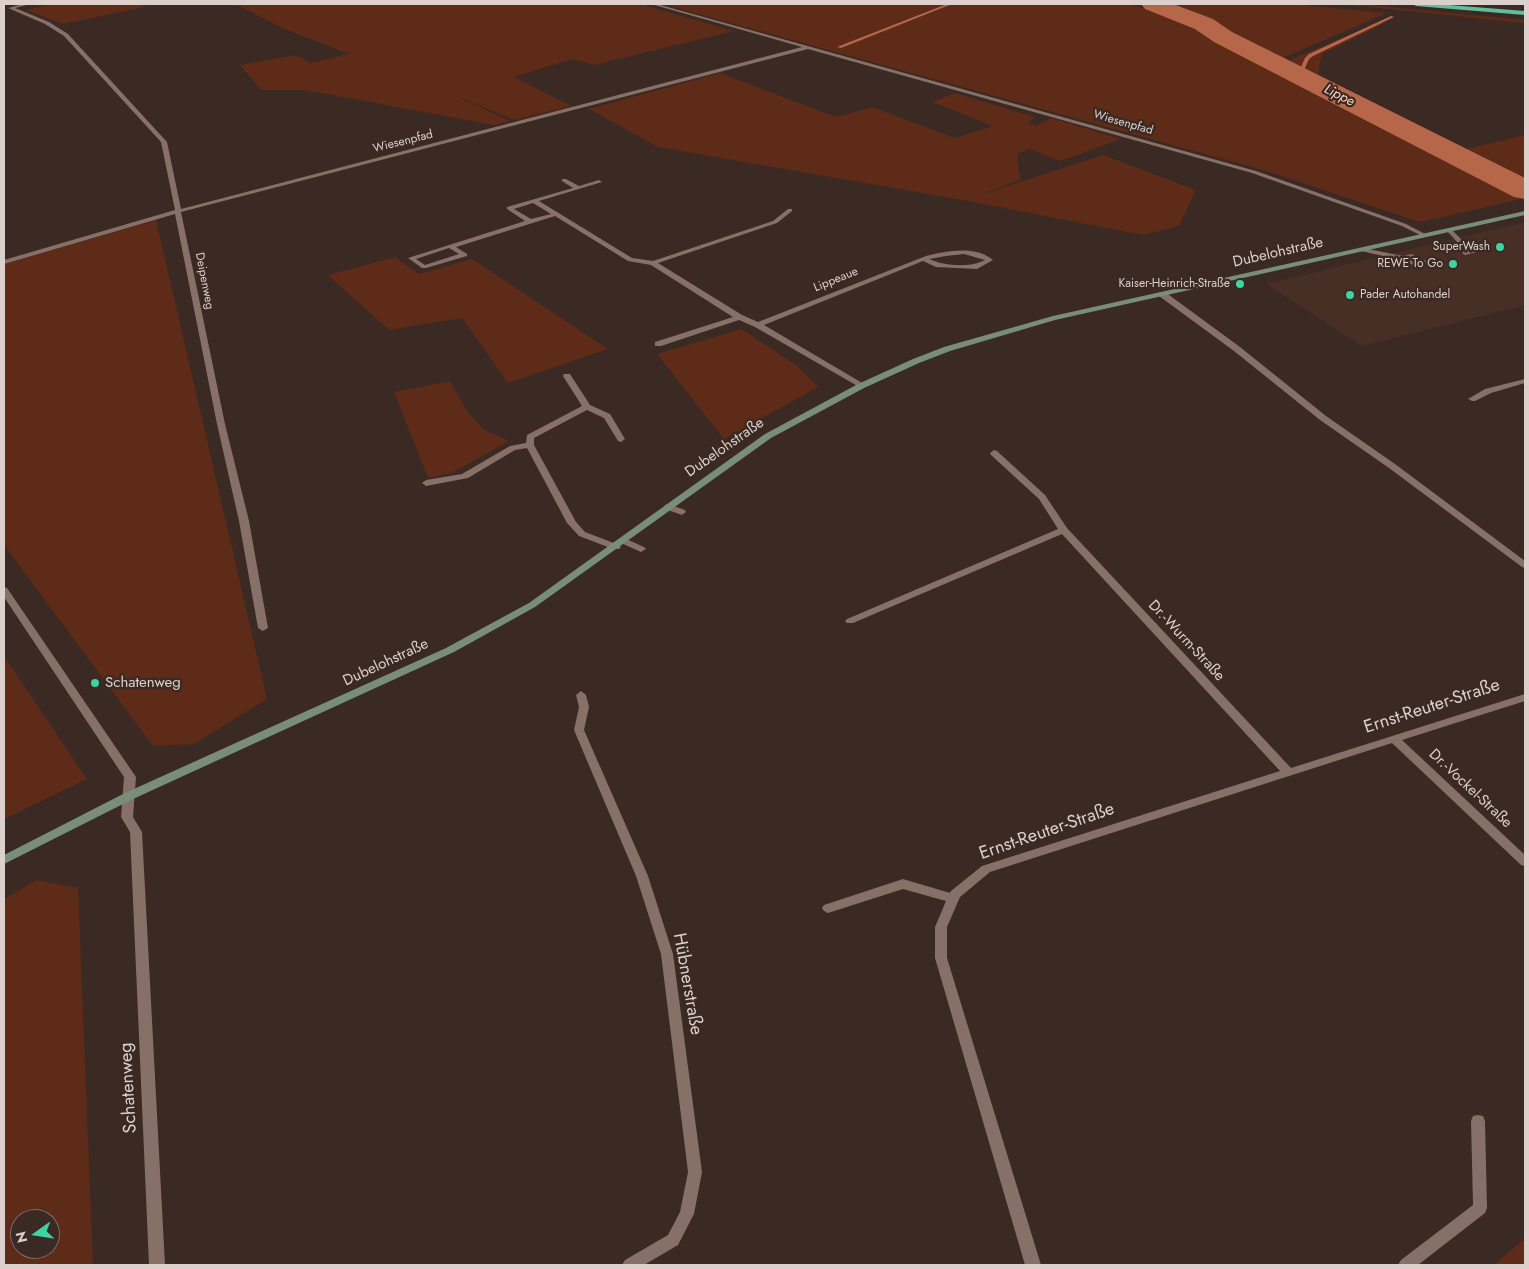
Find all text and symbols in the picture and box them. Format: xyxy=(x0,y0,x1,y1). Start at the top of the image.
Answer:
water label: Lippe xyxy=(1321,81,1357,111)
street label: Wiesenpfad xyxy=(1092,108,1154,138)
street label: Wiesenpfad xyxy=(371,128,435,156)
street label: Dubelohstraße xyxy=(1231,234,1325,272)
place label: SuperWash xyxy=(1433,240,1490,254)
marker: SuperWash xyxy=(1494,241,1506,253)
street label: Deipenweg xyxy=(191,251,217,311)
place label: REWE To Go xyxy=(1377,257,1443,271)
marker: REWE To Go xyxy=(1447,258,1459,270)
street label: Lippeaue xyxy=(812,265,860,295)
place label: Kaiser-Heinrich-Straße xyxy=(1118,277,1230,291)
marker: Kaiser-Heinrich-Straße xyxy=(1234,278,1246,290)
place label: Pader Autohandel xyxy=(1360,288,1450,302)
marker: Pader Autohandel xyxy=(1344,289,1356,301)
street label: Dubelohstraße xyxy=(682,414,768,482)
street label: Dr.-Wurm-Straße xyxy=(1144,597,1228,685)
street label: Dubelohstraße xyxy=(340,635,432,691)
place label: Schatenweg xyxy=(105,674,181,692)
street label: Ernst-Reuter-Straße xyxy=(1361,675,1503,739)
marker: Schatenweg xyxy=(89,677,101,689)
street label: Dr.-Vockel-Straße xyxy=(1425,746,1515,832)
street label: Ernst-Reuter-Straße xyxy=(977,799,1117,865)
street label: Hübnerstraße xyxy=(667,931,707,1037)
street label: Schatenweg xyxy=(116,1042,142,1134)
north arrow xyxy=(10,1209,60,1259)
text: N xyxy=(10,1229,32,1245)

